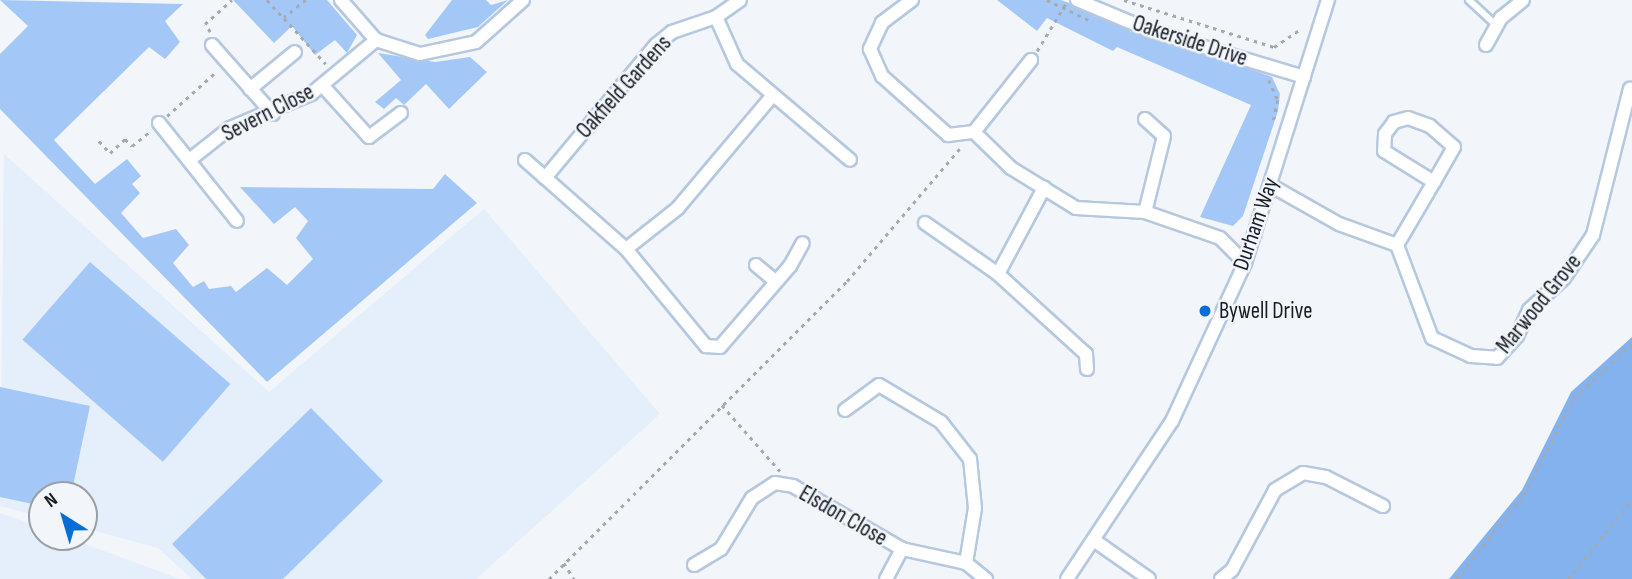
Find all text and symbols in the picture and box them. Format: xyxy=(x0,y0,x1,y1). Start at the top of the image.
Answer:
street label: Oakerside Drive xyxy=(1129,9,1251,73)
street label: Oakfield Gardens xyxy=(571,30,677,144)
street label: Severn Close xyxy=(217,78,319,148)
street label: Durham Way xyxy=(1227,174,1285,274)
street label: Marwood Grove xyxy=(1491,249,1587,359)
place label: Bywell Drive xyxy=(1219,297,1312,325)
marker: Bywell Drive xyxy=(1197,303,1213,319)
street label: Elsdon Close xyxy=(794,480,892,552)
north arrow xyxy=(28,481,98,551)
text: N xyxy=(40,488,62,513)

